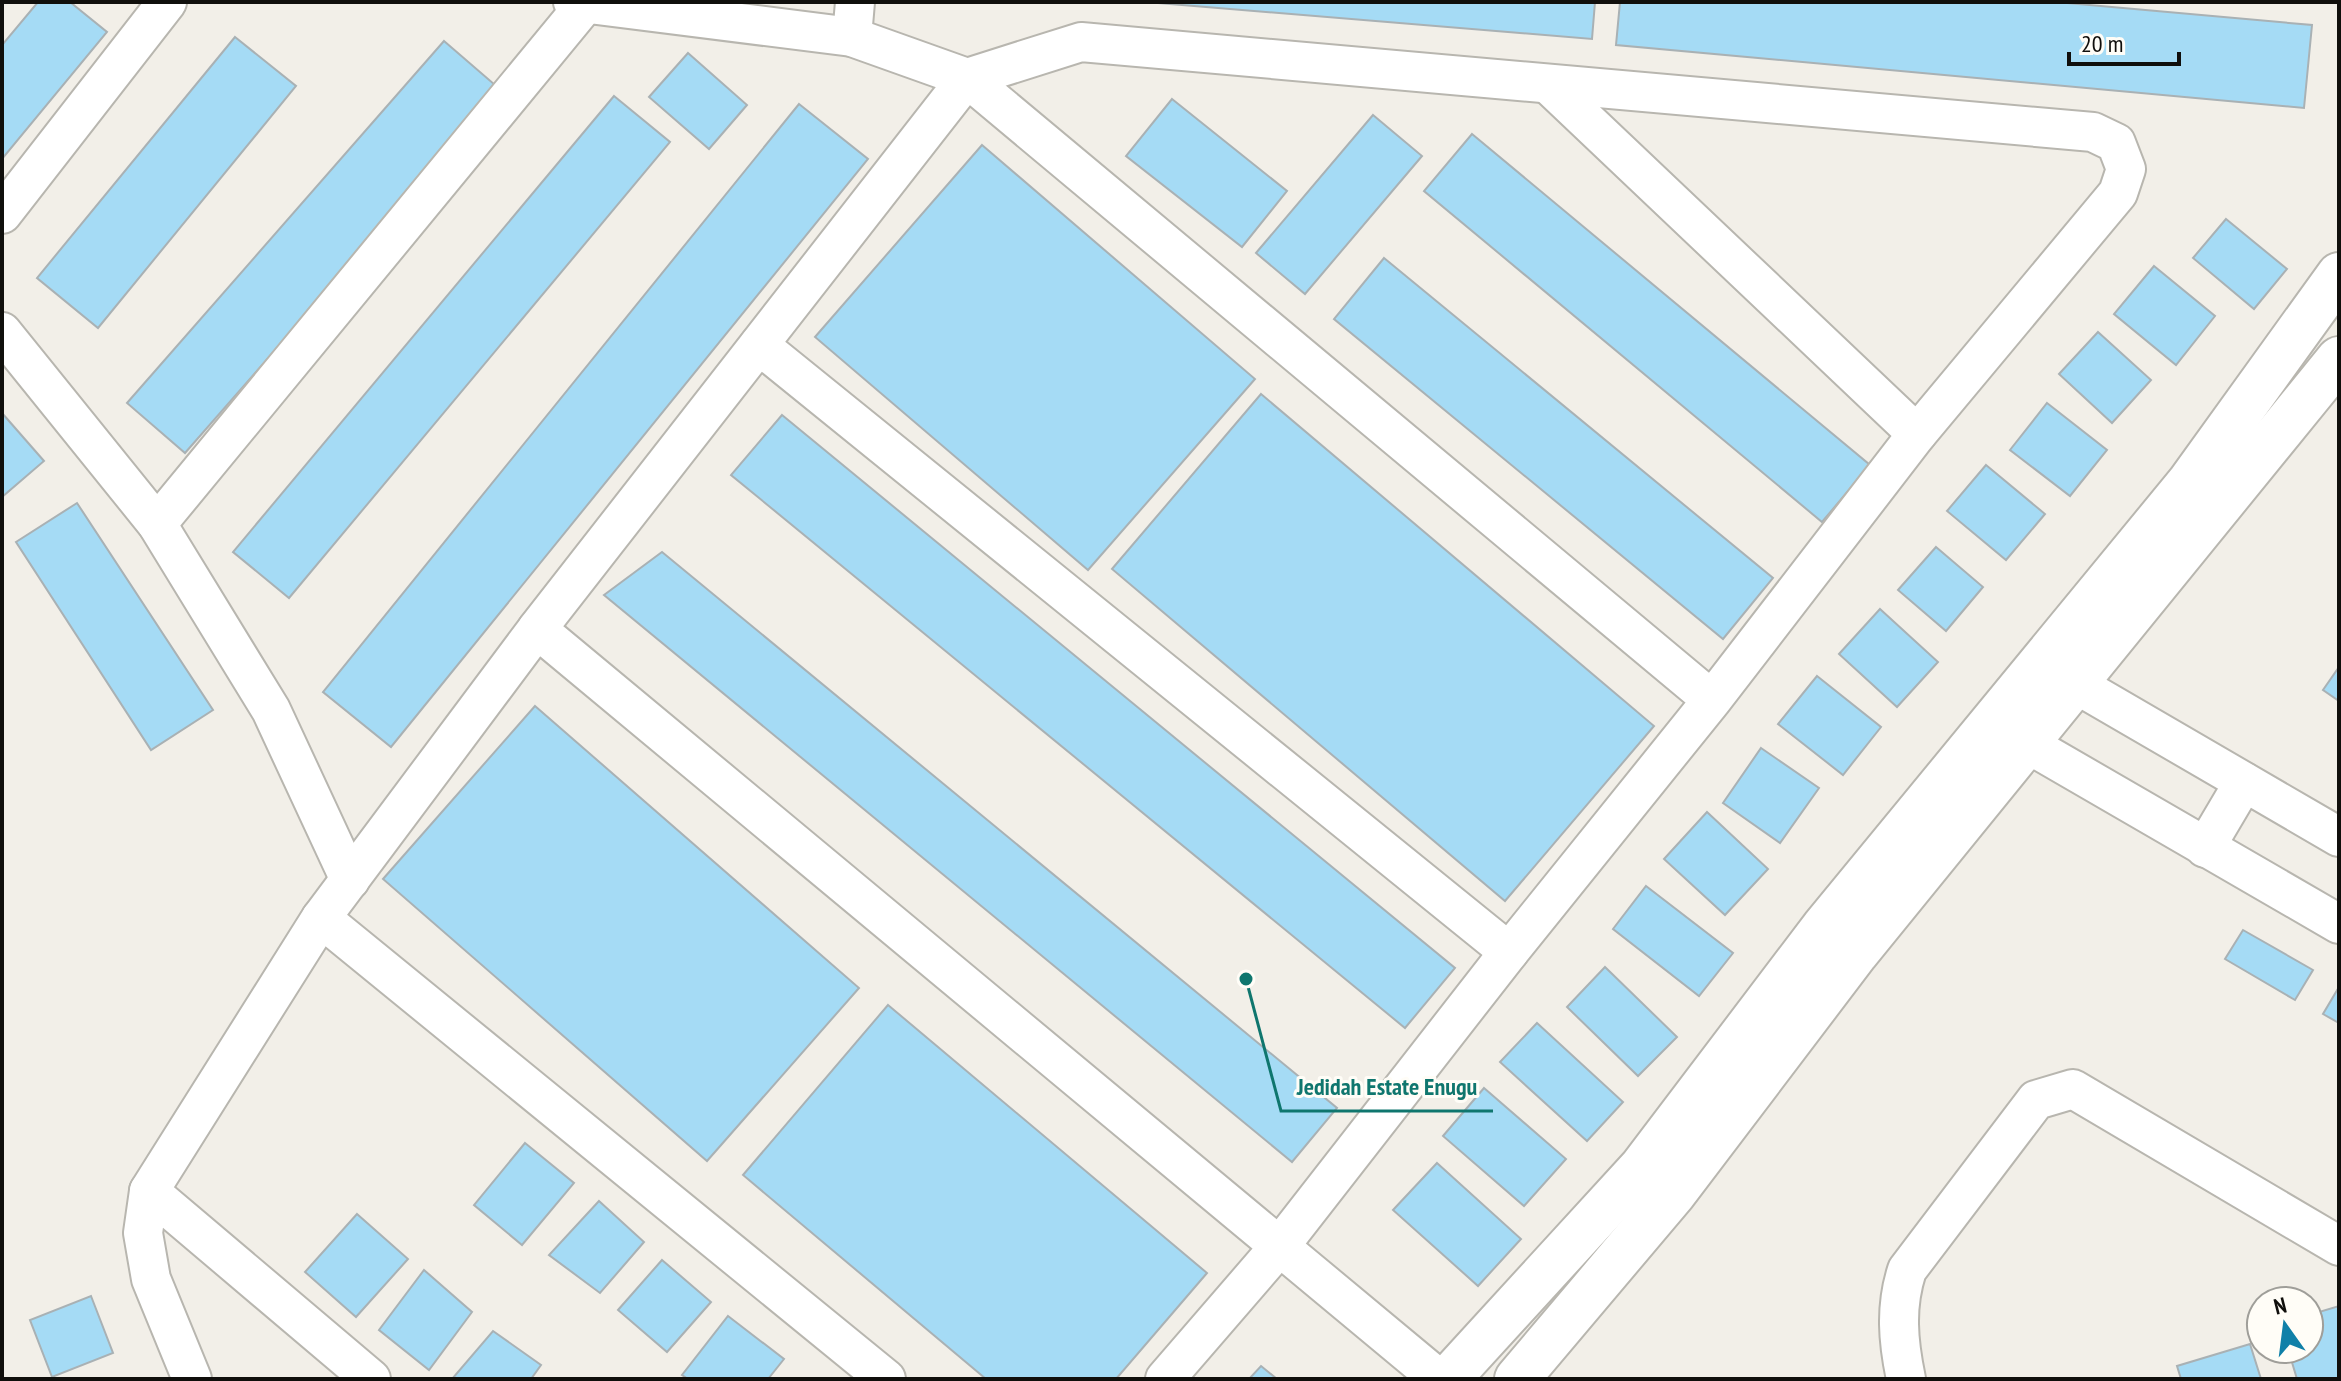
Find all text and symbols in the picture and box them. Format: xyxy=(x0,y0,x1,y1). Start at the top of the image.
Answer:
scale bar xyxy=(2069,16,2179,66)
text: 20 m xyxy=(2081,28,2123,59)
callout: Jedidah Estate Enugu xyxy=(1281,1063,1493,1111)
text: Jedidah Estate Enugu xyxy=(1296,1071,1477,1102)
north arrow xyxy=(2245,1285,2325,1365)
text: N xyxy=(2271,1291,2289,1321)

